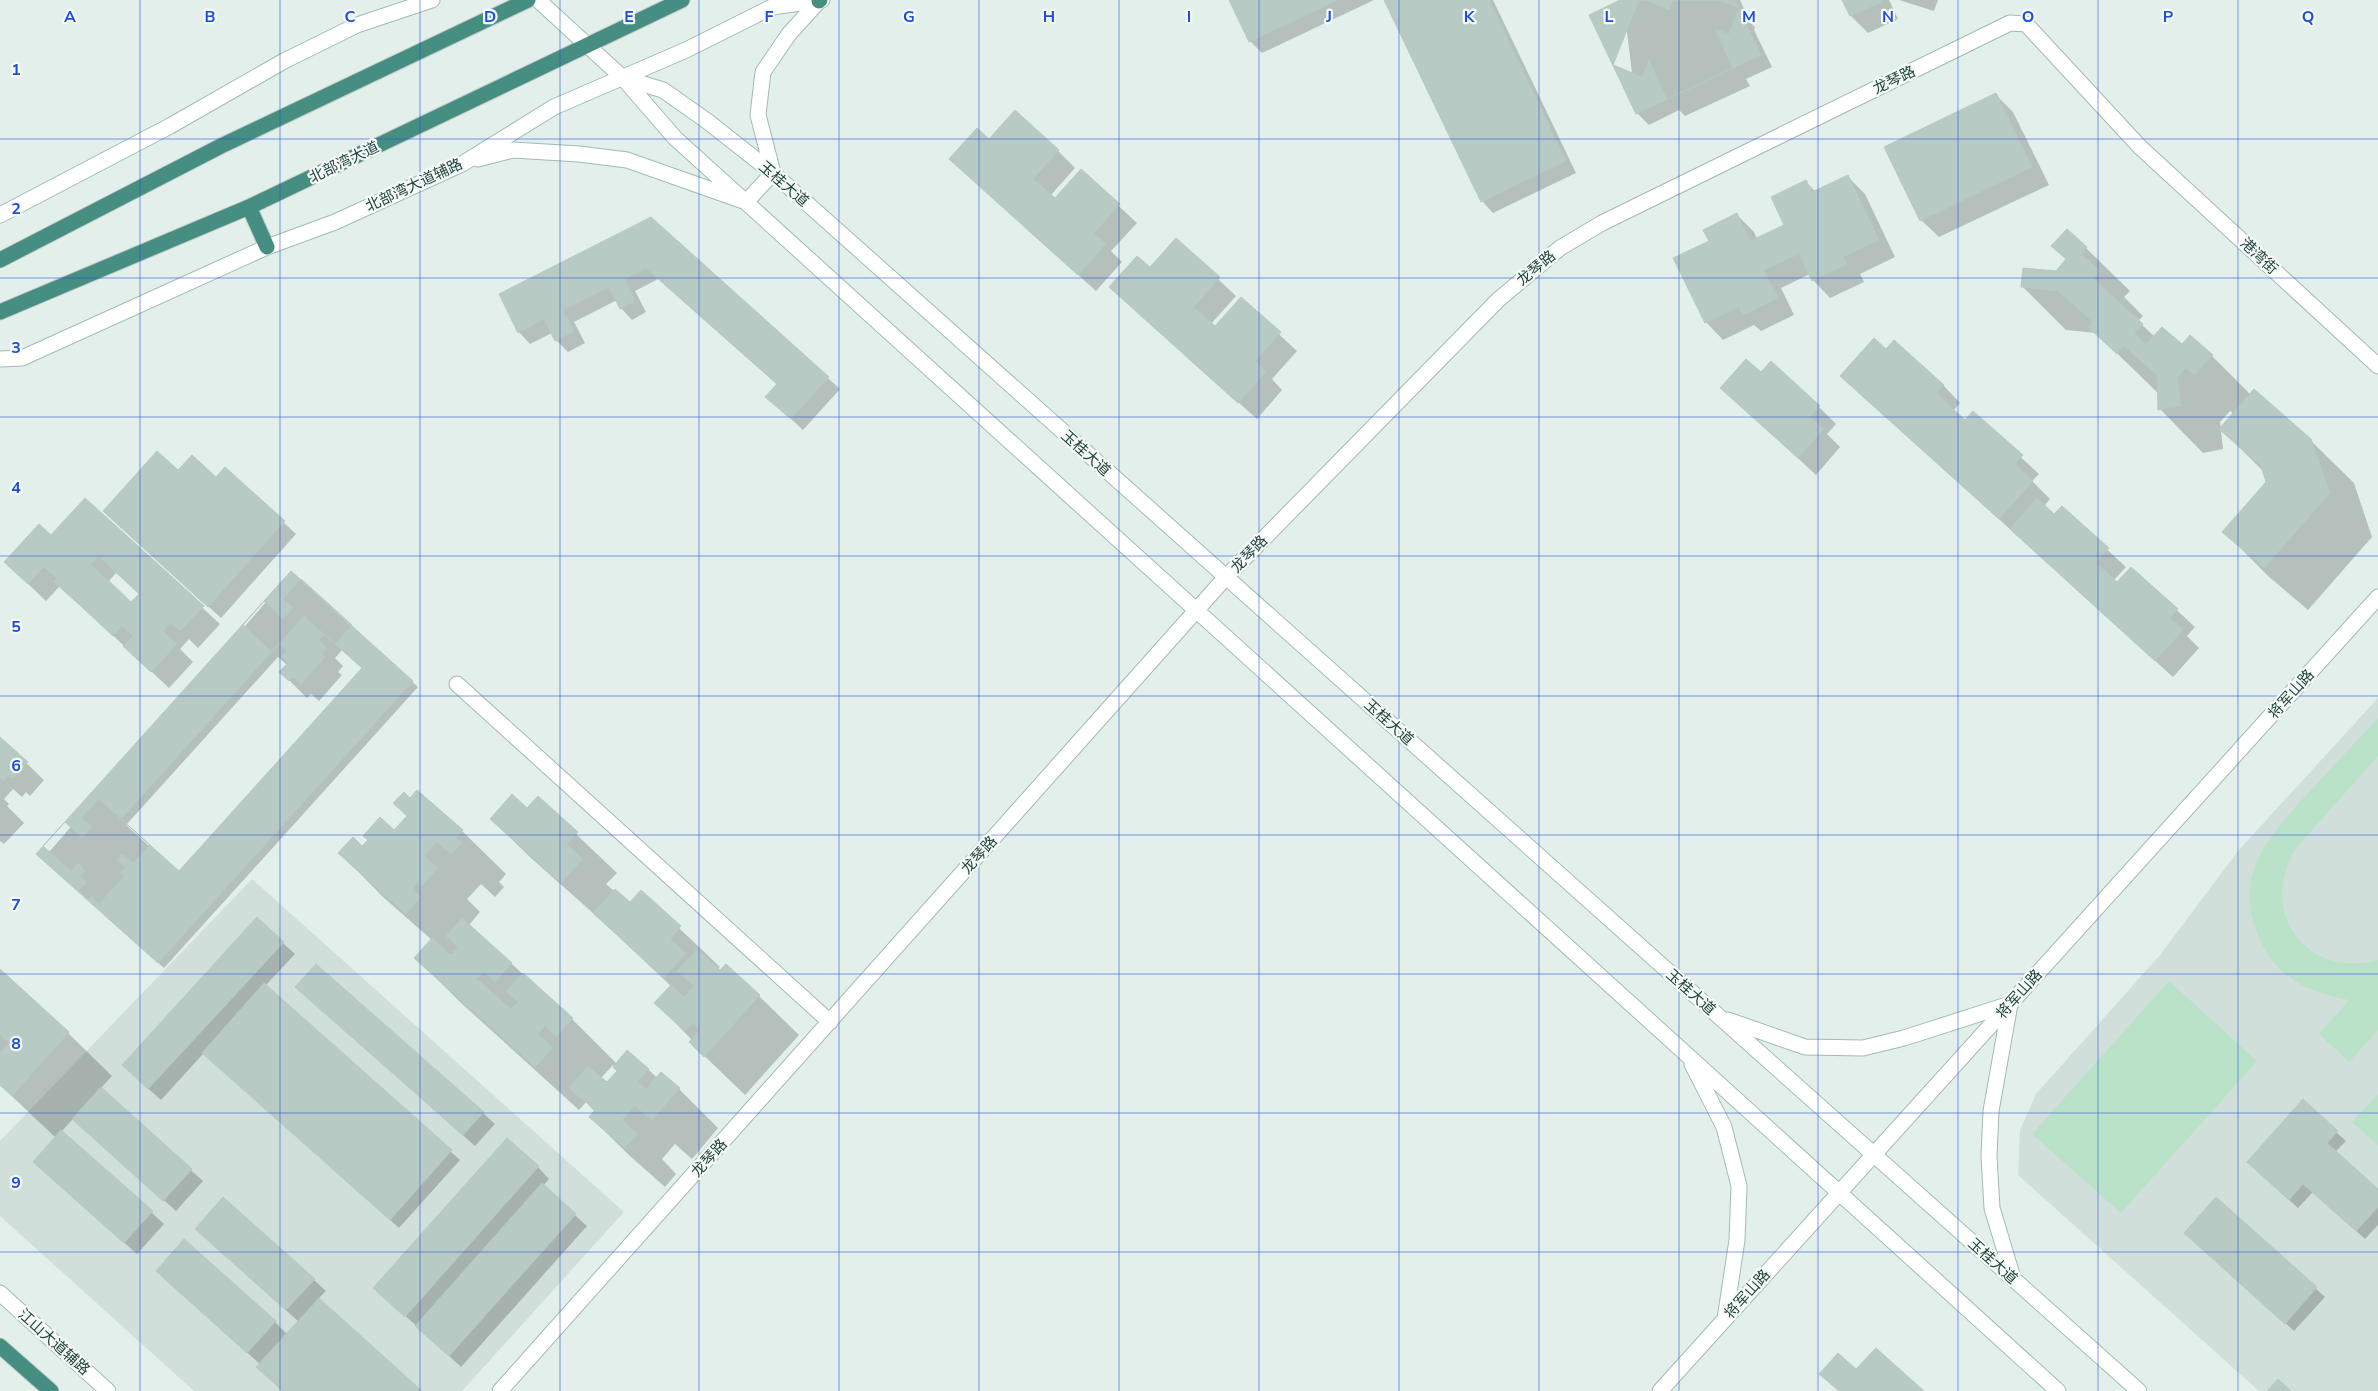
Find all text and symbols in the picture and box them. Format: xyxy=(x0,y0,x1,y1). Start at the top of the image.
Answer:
text: A xyxy=(64,6,76,28)
text: B xyxy=(204,6,216,28)
text: C xyxy=(345,6,356,28)
text: D xyxy=(484,6,496,28)
text: E xyxy=(624,6,634,28)
text: F xyxy=(765,6,774,28)
text: G xyxy=(903,6,915,28)
text: H xyxy=(1043,6,1055,28)
text: I xyxy=(1187,6,1191,28)
text: J xyxy=(1325,6,1332,28)
text: K xyxy=(1464,6,1476,28)
text: L xyxy=(1605,6,1614,28)
text: M xyxy=(1742,6,1756,28)
text: N xyxy=(1882,6,1894,28)
text: O xyxy=(2022,6,2034,28)
text: P xyxy=(2163,6,2173,28)
text: Q xyxy=(2302,6,2314,28)
text: 1 xyxy=(11,59,21,81)
street label: 龙琴路 xyxy=(1869,61,1919,99)
street label: 北部湾大道 xyxy=(306,137,382,187)
street label: 北部湾大道辅路 xyxy=(362,154,466,216)
street label: 玉桂大道 xyxy=(755,157,813,211)
text: 2 xyxy=(11,198,21,220)
street label: 港湾街 xyxy=(2236,233,2282,279)
street label: 龙琴路 xyxy=(1512,246,1560,290)
text: 3 xyxy=(11,337,21,359)
street label: 玉桂大道 xyxy=(1057,425,1115,481)
text: 4 xyxy=(11,477,21,499)
street label: 龙琴路 xyxy=(1226,531,1272,577)
text: 5 xyxy=(11,616,21,638)
street label: 将军山路 xyxy=(2263,665,2319,723)
street label: 玉桂大道 xyxy=(1360,694,1418,750)
text: 6 xyxy=(11,755,21,777)
street label: 龙琴路 xyxy=(957,832,1001,878)
text: 7 xyxy=(11,894,21,916)
street label: 玉桂大道 xyxy=(1662,964,1720,1020)
street label: 将军山路 xyxy=(1991,965,2047,1023)
text: 8 xyxy=(11,1033,21,1055)
street label: 龙琴路 xyxy=(687,1135,731,1181)
text: 9 xyxy=(11,1172,21,1194)
street label: 玉桂大道 xyxy=(1964,1233,2022,1289)
street label: 将军山路 xyxy=(1719,1265,1775,1323)
street label: 江山大道辅路 xyxy=(14,1304,94,1380)

